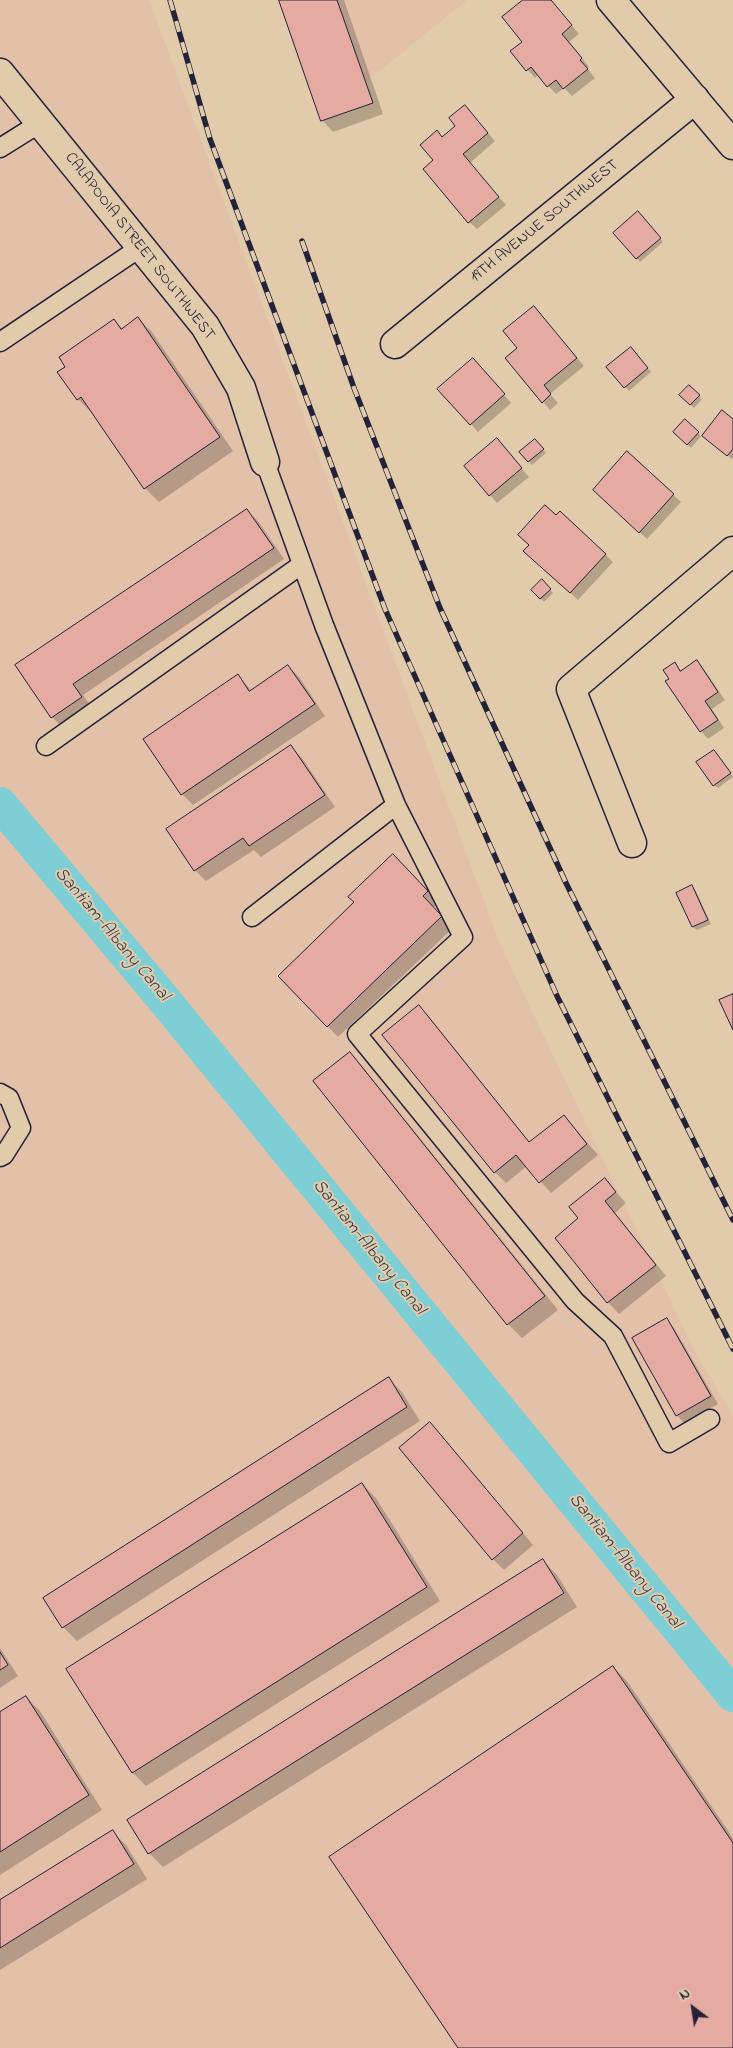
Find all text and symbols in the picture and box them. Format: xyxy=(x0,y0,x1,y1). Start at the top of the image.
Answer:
street label: CALAPOOIA STREET SOUTHWEST xyxy=(60,149,218,345)
street label: 19TH AVENUE SOUTHWEST xyxy=(467,156,623,288)
water label: Santiam-Albany Canal xyxy=(49,864,173,1006)
water label: Santiam-Albany Canal xyxy=(307,1176,429,1320)
water label: Santiam-Albany Canal xyxy=(563,1490,685,1634)
north arrow xyxy=(668,1983,718,2033)
text: N xyxy=(676,1983,694,2006)

